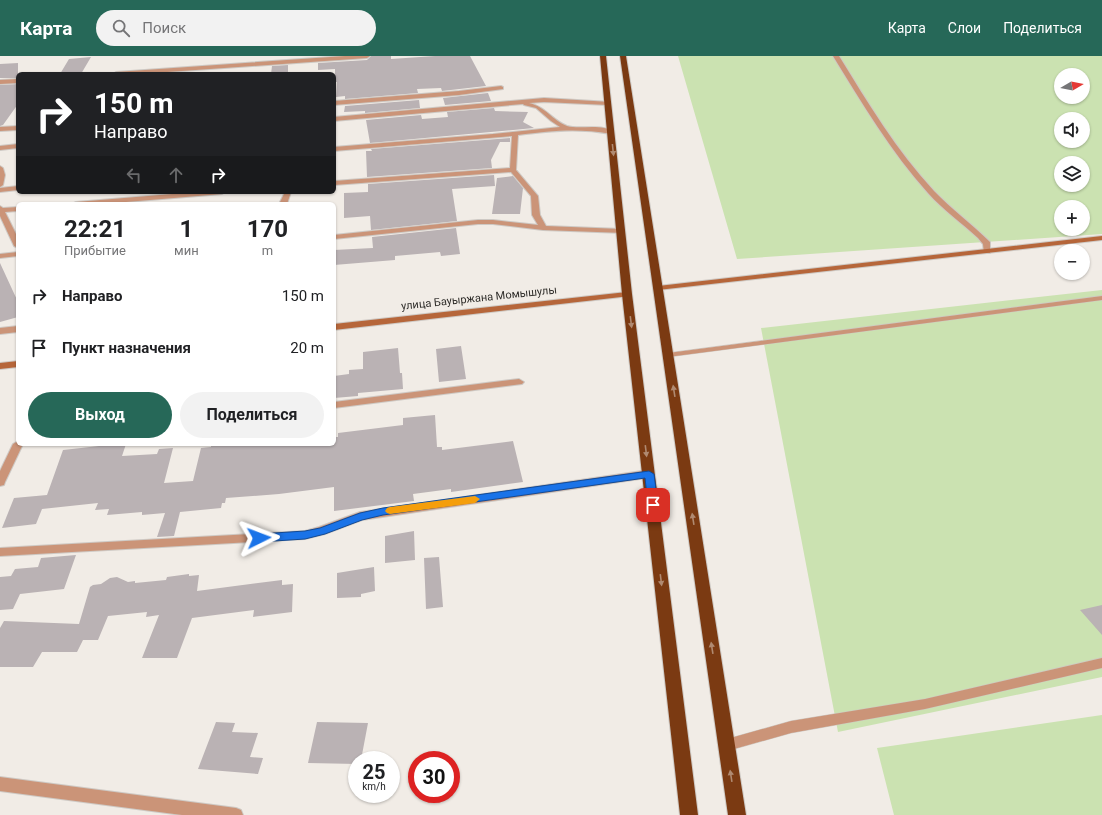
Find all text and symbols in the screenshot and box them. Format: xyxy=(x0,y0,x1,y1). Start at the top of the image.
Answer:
search box xyxy=(96,10,376,46)
text: Карта xyxy=(20,17,72,40)
icon: search xyxy=(110,17,132,39)
text: Поиск xyxy=(142,19,186,37)
text: Карта xyxy=(888,20,926,36)
text: Слои xyxy=(948,20,981,36)
text: Поделиться xyxy=(1003,20,1082,36)
north arrow xyxy=(1054,68,1090,104)
map controls xyxy=(1054,68,1090,280)
text: 150 m xyxy=(94,87,173,120)
icon: right xyxy=(28,88,80,140)
button: sound xyxy=(1054,112,1090,148)
text: Направо xyxy=(94,121,167,142)
one-way arrow xyxy=(609,144,616,156)
button: layers xyxy=(1054,156,1090,192)
icon: left xyxy=(123,164,145,186)
icon: ahead xyxy=(165,164,187,186)
icon: right xyxy=(207,164,229,186)
button: + xyxy=(1054,200,1090,236)
text: 22:21 xyxy=(64,215,126,243)
text: 1 xyxy=(179,215,193,243)
text: 170 xyxy=(247,215,288,243)
text: Прибытие xyxy=(64,243,126,258)
text: мин xyxy=(174,243,199,258)
text: m xyxy=(262,243,273,258)
button: − xyxy=(1054,244,1090,280)
street label: улица Бауыржана Момышулы xyxy=(401,283,557,313)
icon: right xyxy=(28,285,50,307)
text: Направо xyxy=(62,287,123,305)
text: 150 m xyxy=(282,287,324,305)
one-way arrow xyxy=(627,315,634,328)
icon: arrive xyxy=(28,337,50,359)
text: Пункт назначения xyxy=(62,339,191,357)
text: 20 m xyxy=(290,339,324,357)
one-way arrow xyxy=(671,385,677,397)
button: Выход xyxy=(28,392,172,438)
button: Поделиться xyxy=(180,392,324,438)
one-way arrow xyxy=(643,445,649,457)
pin xyxy=(636,488,670,522)
icon: arrive xyxy=(642,494,664,516)
one-way arrow xyxy=(690,513,696,525)
position arrow xyxy=(238,517,280,559)
one-way arrow xyxy=(658,574,665,586)
one-way arrow xyxy=(709,642,715,654)
speed limit sign: 30 xyxy=(408,751,460,803)
text: 25 xyxy=(363,760,385,784)
one-way arrow xyxy=(728,770,734,783)
text: km/h xyxy=(362,781,386,792)

